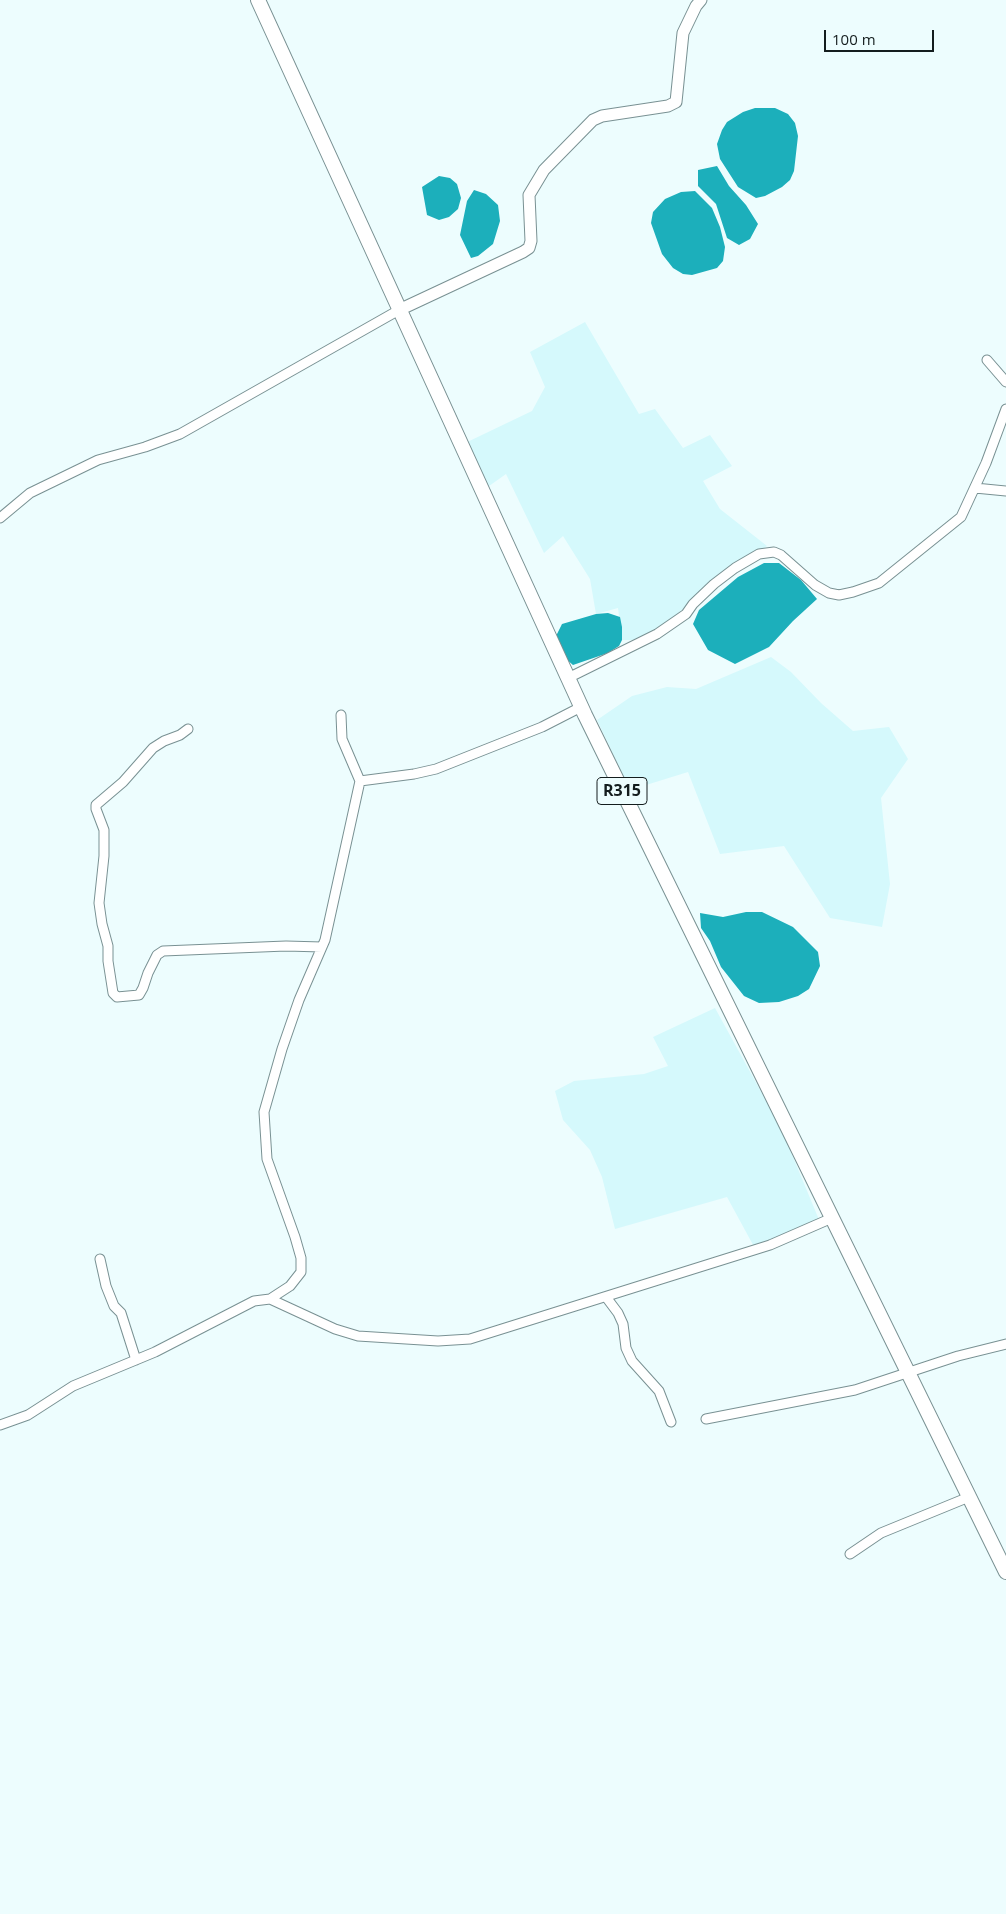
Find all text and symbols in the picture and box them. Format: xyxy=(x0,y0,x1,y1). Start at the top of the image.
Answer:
scale bar xyxy=(826,20,936,52)
text: 100 m xyxy=(832,29,876,49)
road number: R315 xyxy=(597,778,647,804)

